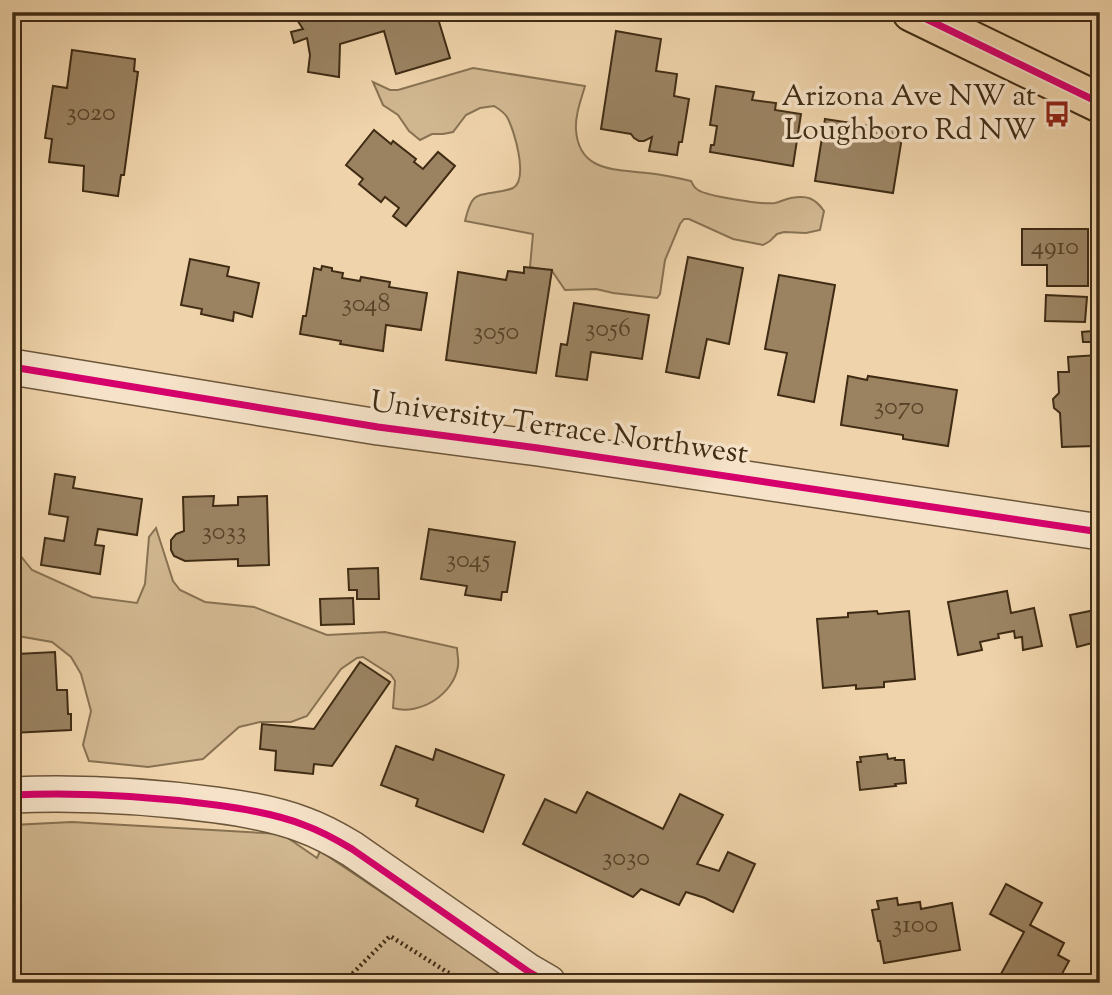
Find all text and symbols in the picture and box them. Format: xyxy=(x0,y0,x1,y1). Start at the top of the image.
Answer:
place label: Arizona Ave NW at Loughboro Rd NW xyxy=(781,76,1036,153)
house number: 3020 xyxy=(66,95,116,132)
bus stop icon: Arizona Ave NW at Loughboro Rd NW xyxy=(1042,99,1072,129)
house number: 4910 xyxy=(1031,229,1079,266)
house number: 3048 xyxy=(342,286,390,323)
house number: 3056 xyxy=(585,311,631,348)
house number: 3050 xyxy=(473,314,519,351)
street label: University Terrace Northwest xyxy=(367,381,751,477)
house number: 3070 xyxy=(874,389,924,426)
house number: 3033 xyxy=(201,514,247,551)
house number: 3045 xyxy=(446,542,490,579)
house number: 3030 xyxy=(602,840,650,877)
house number: 3100 xyxy=(892,907,938,944)

